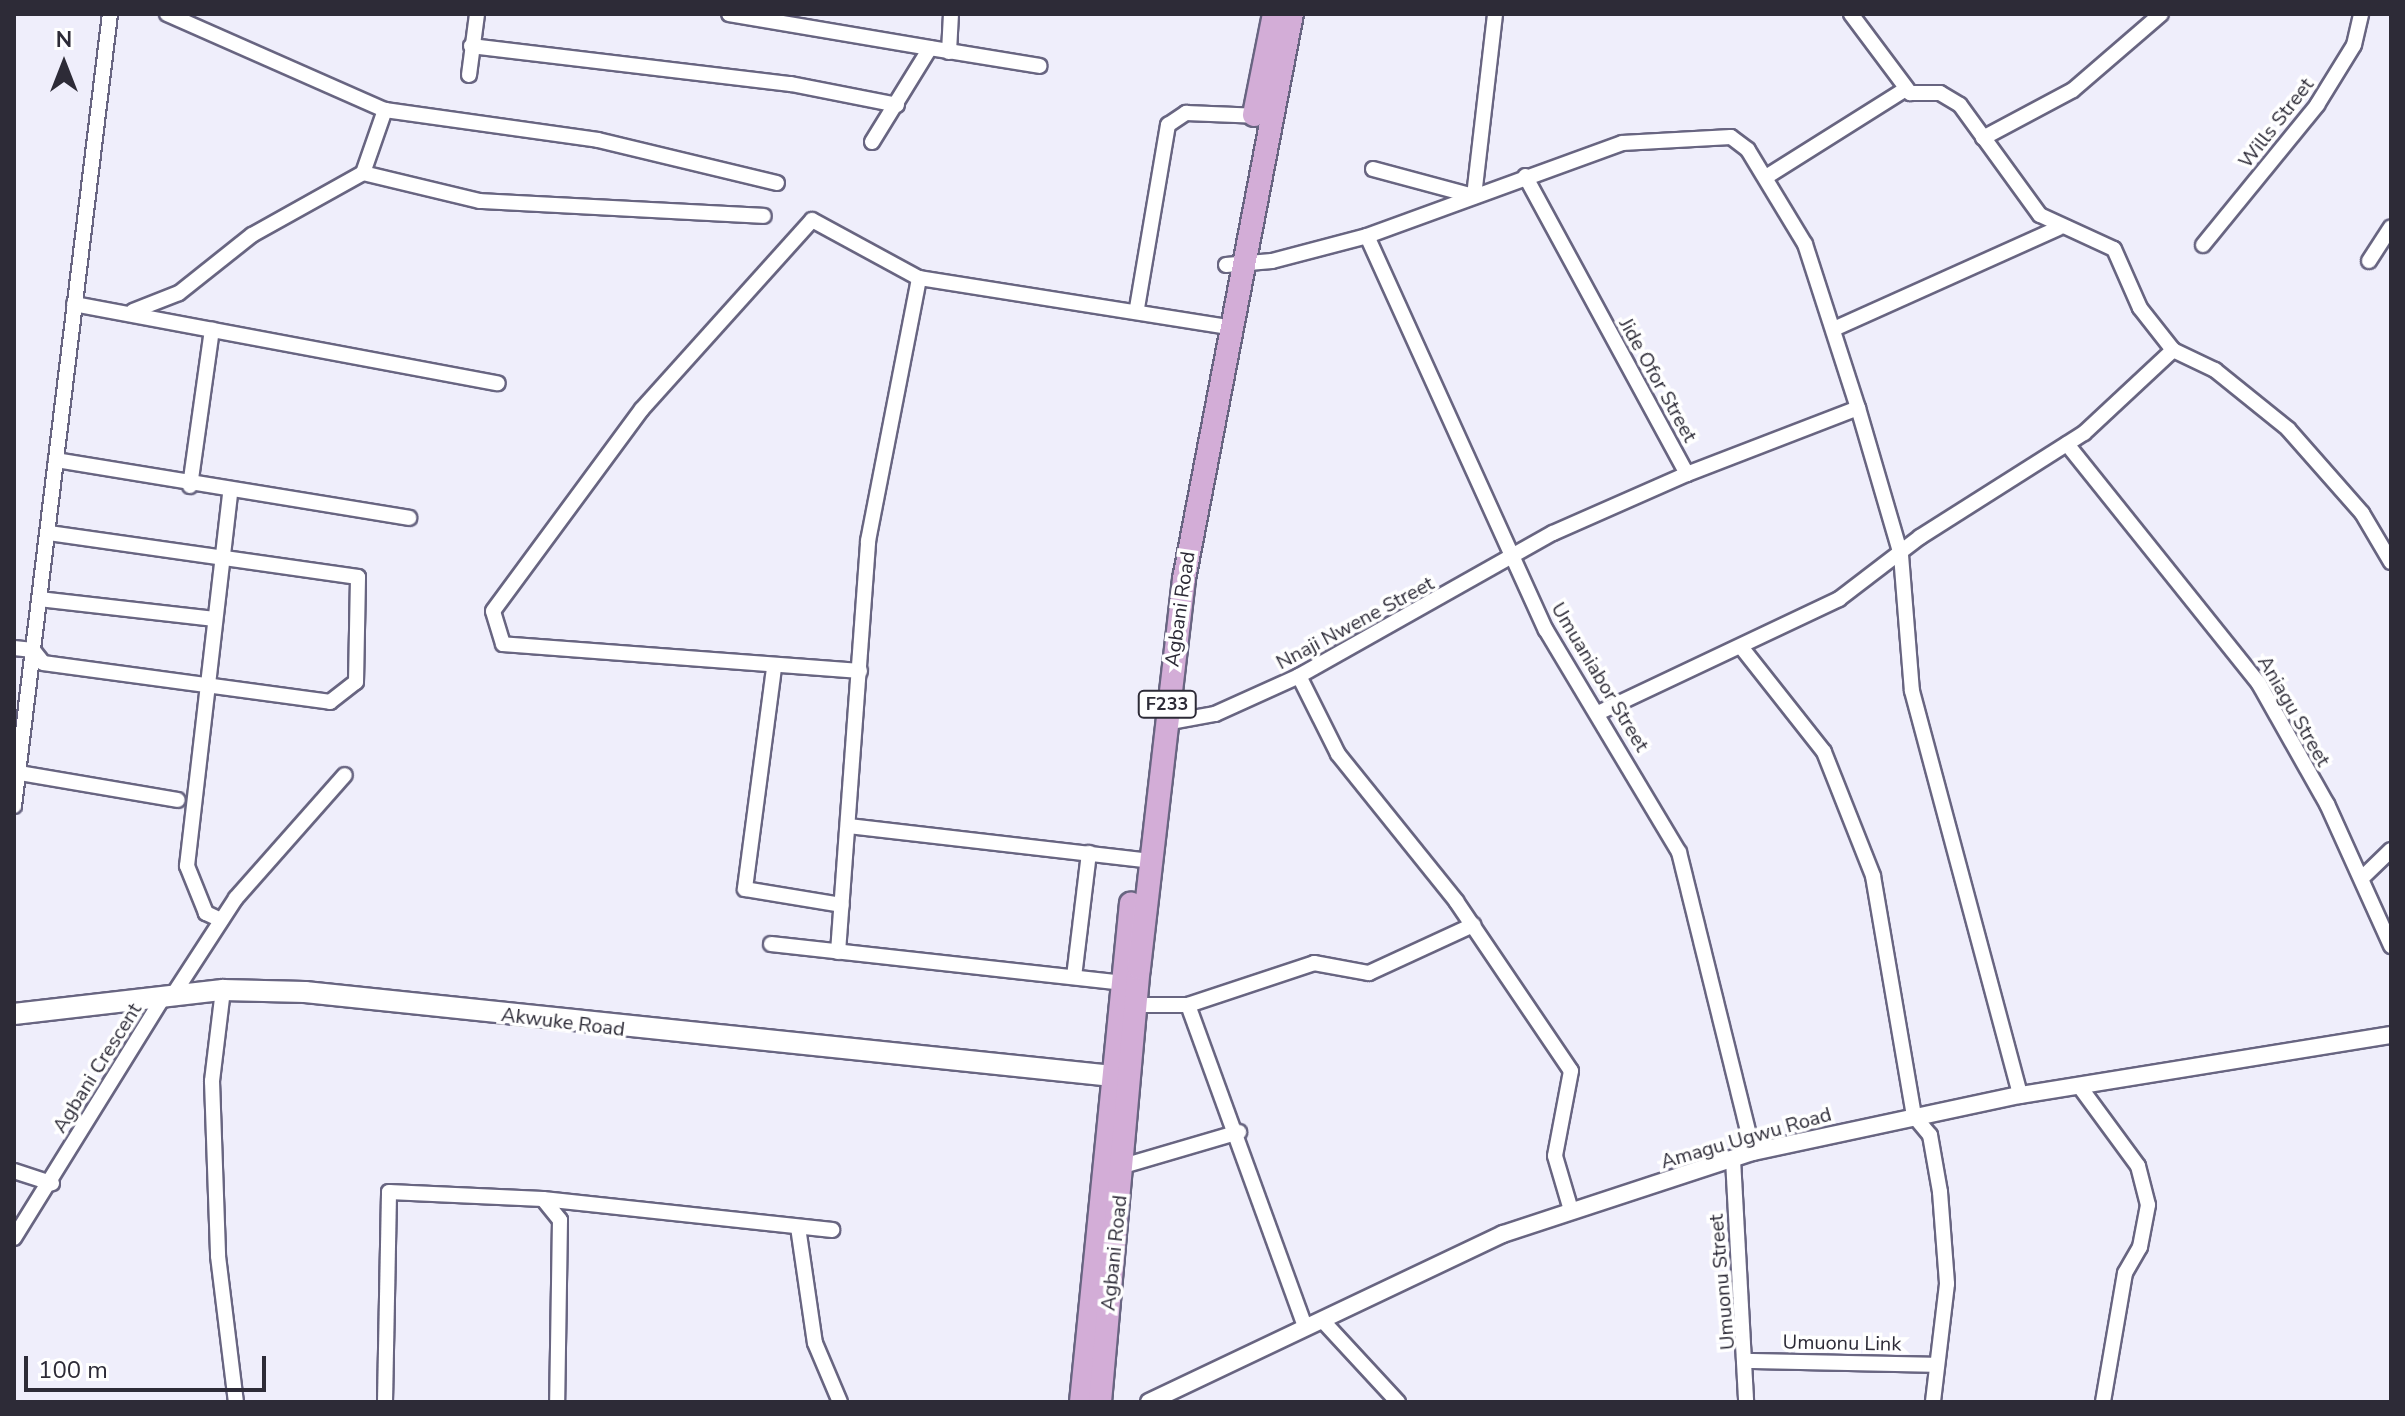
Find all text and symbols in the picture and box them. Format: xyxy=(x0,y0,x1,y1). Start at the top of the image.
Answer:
north arrow xyxy=(24,24,104,104)
text: N xyxy=(56,25,72,55)
street label: Wills Street xyxy=(2233,73,2319,173)
street label: Jide Ofor Street xyxy=(1614,314,1702,446)
street label: Agbani Road xyxy=(1160,550,1200,668)
street label: Nnaji Nwene Street xyxy=(1272,571,1438,675)
street label: Umuaniabor Street xyxy=(1546,598,1654,756)
street label: Aniagu Street xyxy=(2253,651,2335,771)
road number: F233 xyxy=(1137,690,1197,718)
street label: Agbani Crescent xyxy=(48,999,146,1137)
street label: Akwuke Road xyxy=(500,1003,626,1041)
street label: Amagu Ugwu Road xyxy=(1658,1102,1834,1174)
street label: Agbani Road xyxy=(1096,1194,1132,1312)
street label: Umuonu Street xyxy=(1704,1213,1740,1351)
street label: Umuonu Link xyxy=(1782,1330,1902,1356)
scale bar xyxy=(28,1340,270,1390)
text: 100 m xyxy=(38,1354,108,1386)

